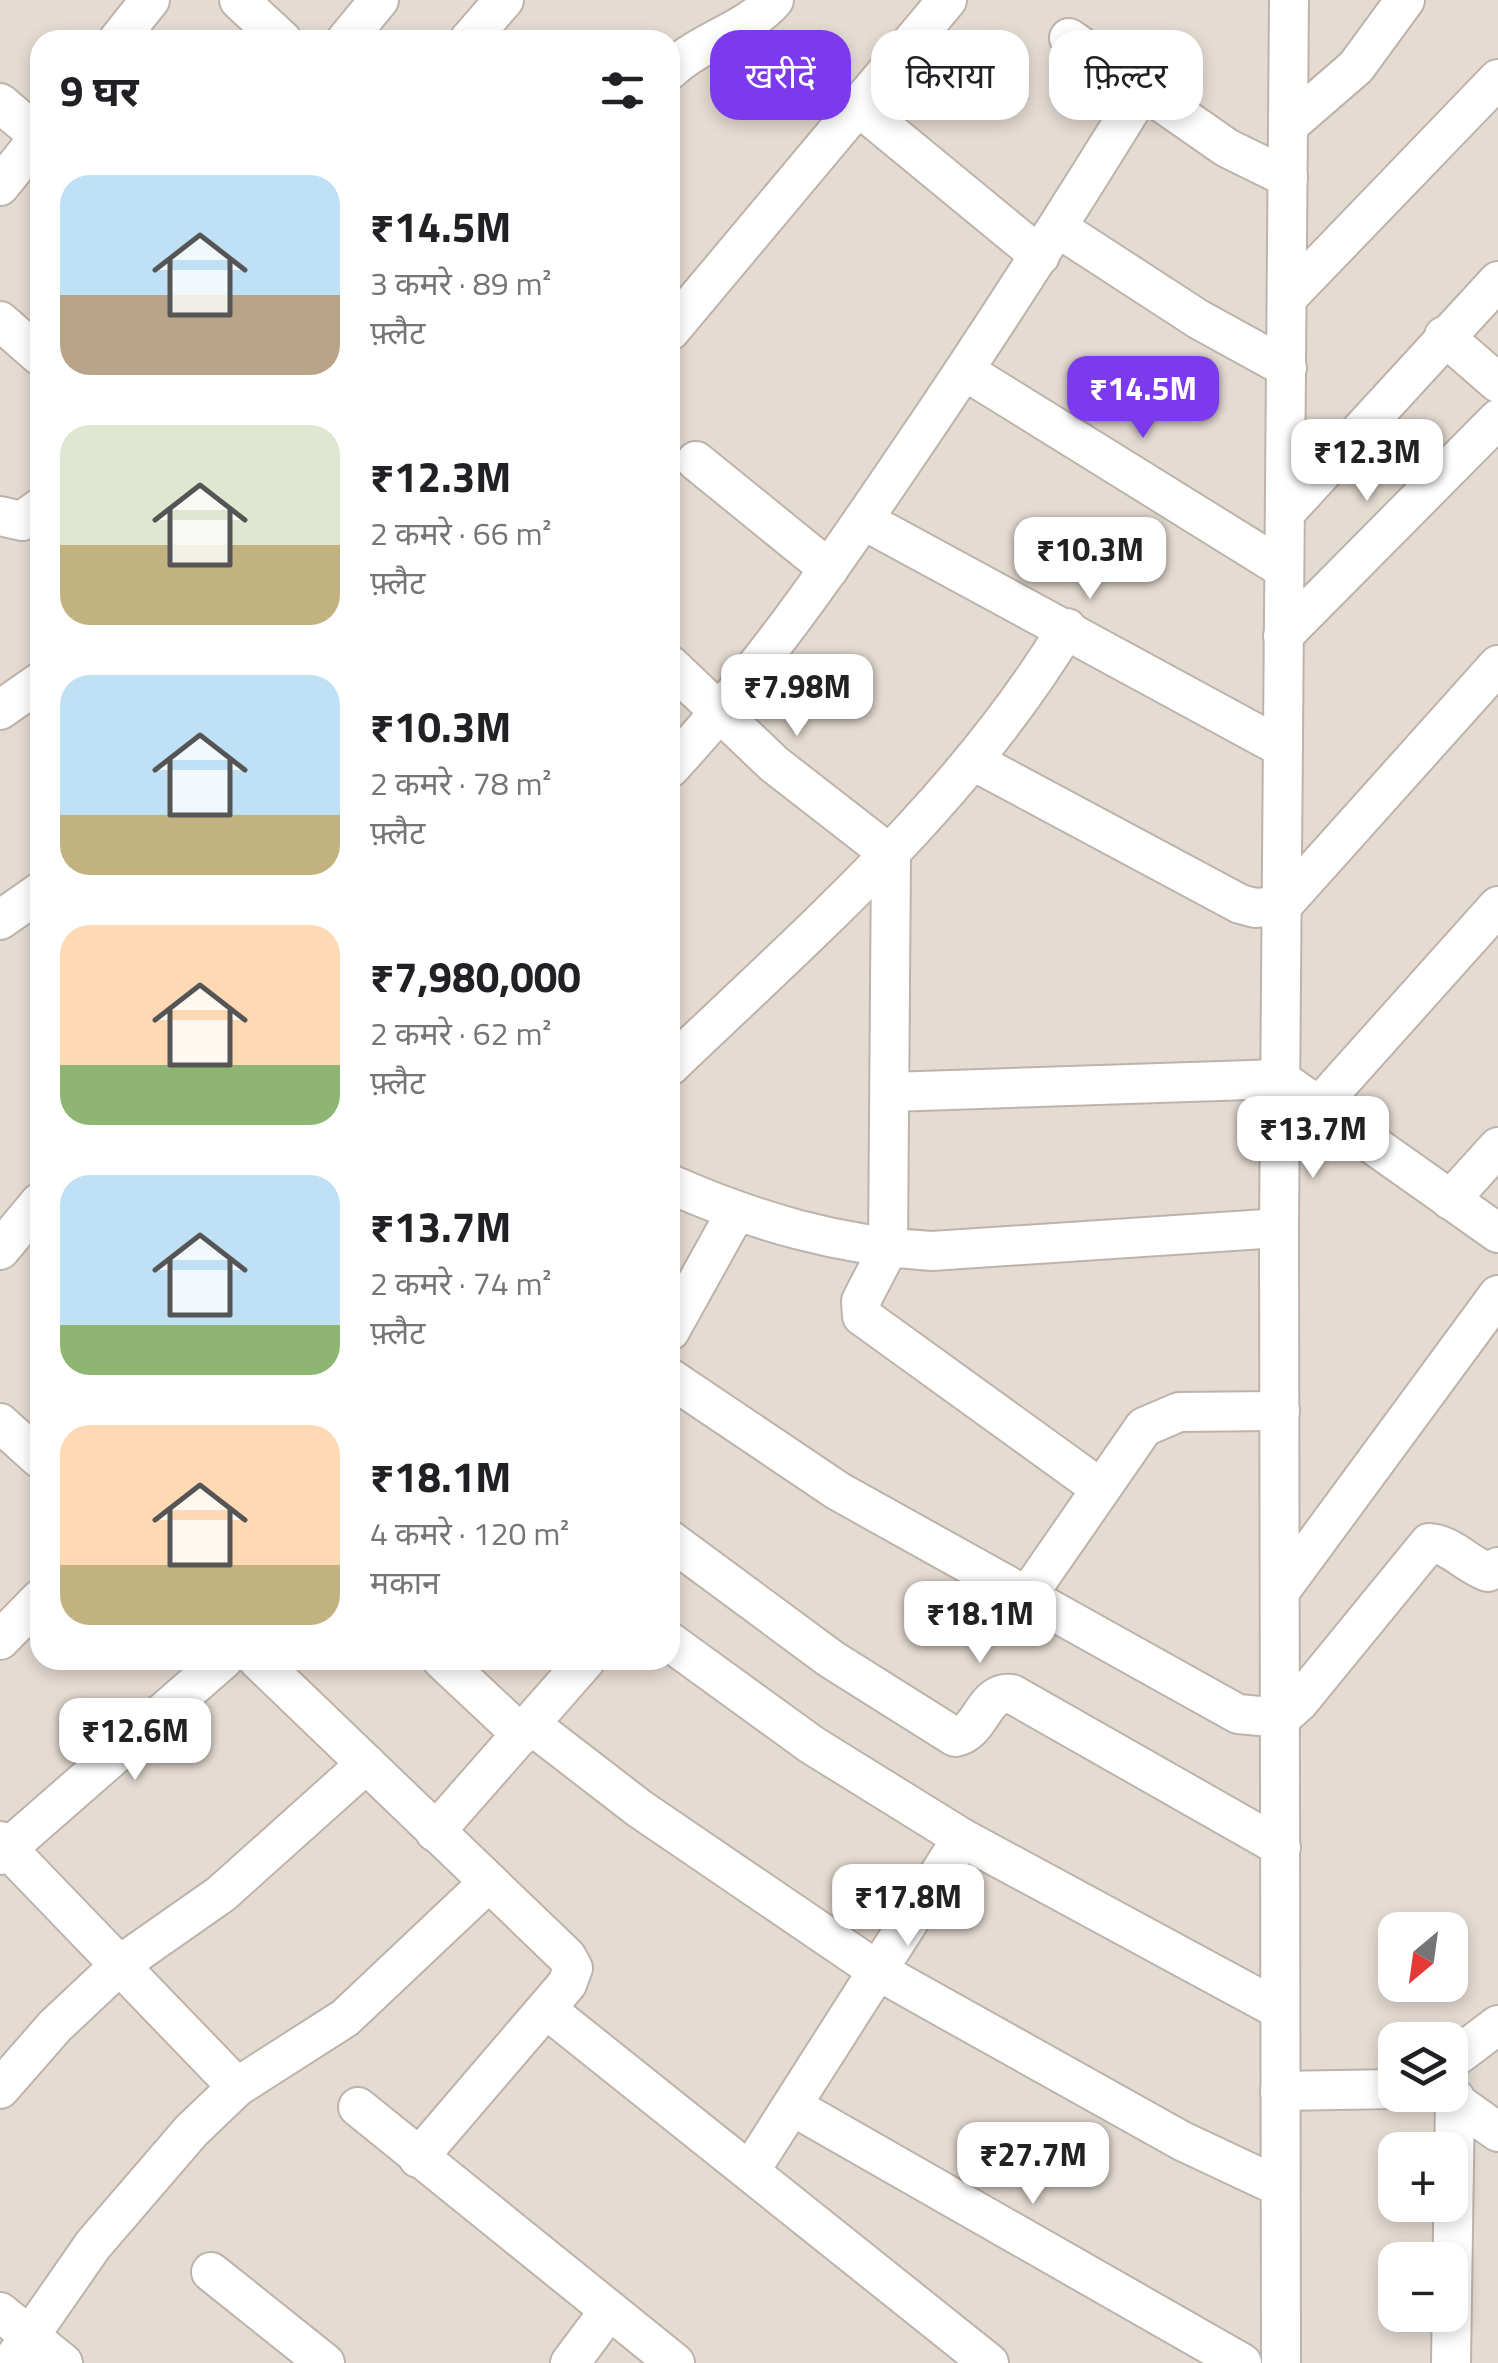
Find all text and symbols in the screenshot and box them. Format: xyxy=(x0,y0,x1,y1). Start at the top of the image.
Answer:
chip: खरीदें xyxy=(710,30,851,120)
chip: किराया xyxy=(871,30,1029,120)
chip: फ़िल्टर xyxy=(1049,30,1203,120)
text: 9 घर xyxy=(60,58,139,122)
icon: filters xyxy=(595,63,650,118)
text: ₹14.5M xyxy=(370,194,511,258)
icon: home xyxy=(140,215,260,335)
text: 3 कमरे · 89 m² xyxy=(370,259,551,307)
text: फ़्लैट xyxy=(370,308,425,356)
pin: ₹14.5M xyxy=(1062,356,1224,441)
text: ₹14.5M xyxy=(1089,364,1197,412)
pin: ₹12.3M xyxy=(1286,419,1448,504)
text: ₹12.3M xyxy=(1313,427,1421,475)
text: ₹12.3M xyxy=(370,444,511,508)
icon: home xyxy=(140,465,260,585)
text: 2 कमरे · 66 m² xyxy=(370,509,551,557)
pin: ₹10.3M xyxy=(1009,517,1171,602)
text: ₹10.3M xyxy=(1036,525,1144,573)
text: फ़्लैट xyxy=(370,558,425,606)
pin: ₹7.98M xyxy=(716,654,878,739)
text: ₹7.98M xyxy=(743,662,851,710)
text: ₹10.3M xyxy=(370,694,511,758)
icon: home xyxy=(140,715,260,835)
text: 2 कमरे · 78 m² xyxy=(370,759,551,807)
text: फ़्लैट xyxy=(370,808,425,856)
text: ₹7,980,000 xyxy=(370,944,581,1008)
icon: home xyxy=(140,965,260,1085)
text: 2 कमरे · 62 m² xyxy=(370,1009,551,1057)
text: फ़्लैट xyxy=(370,1058,425,1106)
pin: ₹13.7M xyxy=(1232,1096,1394,1181)
text: ₹13.7M xyxy=(1259,1104,1367,1152)
text: ₹13.7M xyxy=(370,1194,511,1258)
icon: home xyxy=(140,1215,260,1335)
text: 2 कमरे · 74 m² xyxy=(370,1259,551,1307)
text: फ़्लैट xyxy=(370,1308,425,1356)
text: ₹18.1M xyxy=(370,1444,511,1508)
icon: home xyxy=(140,1465,260,1585)
text: 4 कमरे · 120 m² xyxy=(370,1509,569,1557)
text: मकान xyxy=(370,1558,440,1606)
pin: ₹18.1M xyxy=(899,1581,1061,1666)
text: ₹18.1M xyxy=(926,1589,1034,1637)
pin: ₹12.6M xyxy=(54,1698,216,1783)
text: ₹12.6M xyxy=(81,1706,189,1754)
pin: ₹17.8M xyxy=(827,1864,989,1949)
text: ₹17.8M xyxy=(854,1872,962,1920)
north arrow xyxy=(1378,1912,1468,2002)
map controls xyxy=(1378,1912,1468,2332)
button: layers xyxy=(1378,2022,1468,2112)
pin: ₹27.7M xyxy=(952,2122,1114,2207)
text: ₹27.7M xyxy=(979,2130,1087,2178)
button: + xyxy=(1378,2132,1468,2222)
button: − xyxy=(1378,2242,1468,2332)

